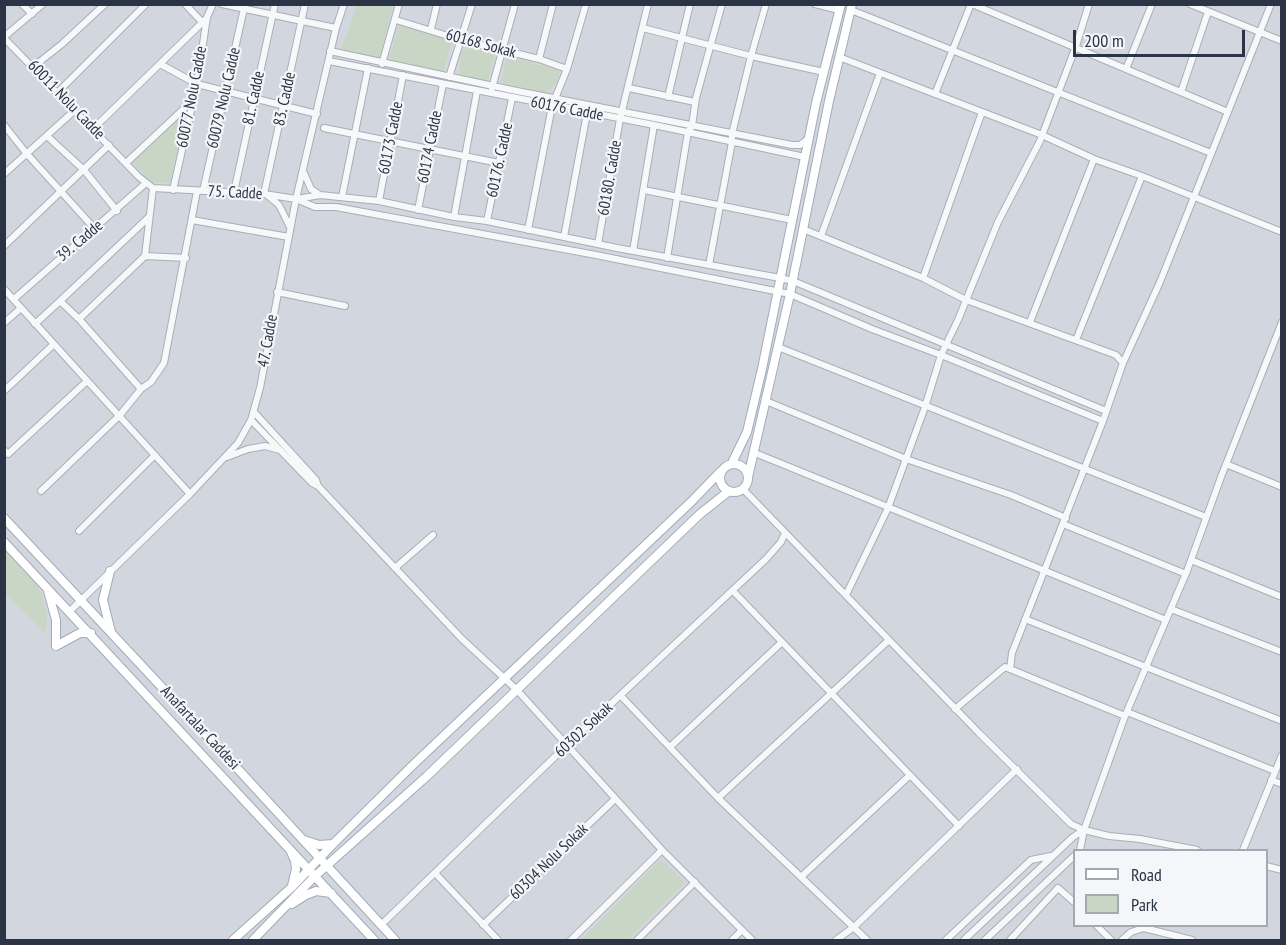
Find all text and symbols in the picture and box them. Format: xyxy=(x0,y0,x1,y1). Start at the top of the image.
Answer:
scale bar xyxy=(1076,18,1248,56)
street label: 60168 Sokak xyxy=(444,25,518,63)
text: 200 m xyxy=(1084,29,1124,52)
street label: 60077 Nolu Cadde xyxy=(173,45,211,149)
street label: 60079 Nolu Cadde xyxy=(203,46,245,150)
street label: 60011 Nolu Cadde xyxy=(23,56,109,144)
street label: 81. Cadde xyxy=(239,69,269,127)
street label: 83. Cadde xyxy=(270,70,300,128)
street label: 60176 Cadde xyxy=(529,93,605,125)
street label: 60173 Cadde xyxy=(375,100,407,176)
street label: 60174 Cadde xyxy=(414,109,446,185)
street label: 60176. Cadde xyxy=(483,121,517,199)
street label: 60180. Cadde xyxy=(594,139,626,217)
street label: 75. Cadde xyxy=(207,182,263,204)
street label: 39. Cadde xyxy=(53,216,107,266)
street label: 47. Cadde xyxy=(254,313,282,369)
street label: Anafartalar Caddesi xyxy=(156,682,244,774)
street label: 60302 Sokak xyxy=(551,698,617,762)
street label: 60304 Nolu Sokak xyxy=(506,820,592,904)
legend xyxy=(1073,849,1268,927)
text: Road xyxy=(1131,863,1162,886)
text: Park xyxy=(1131,893,1158,916)

